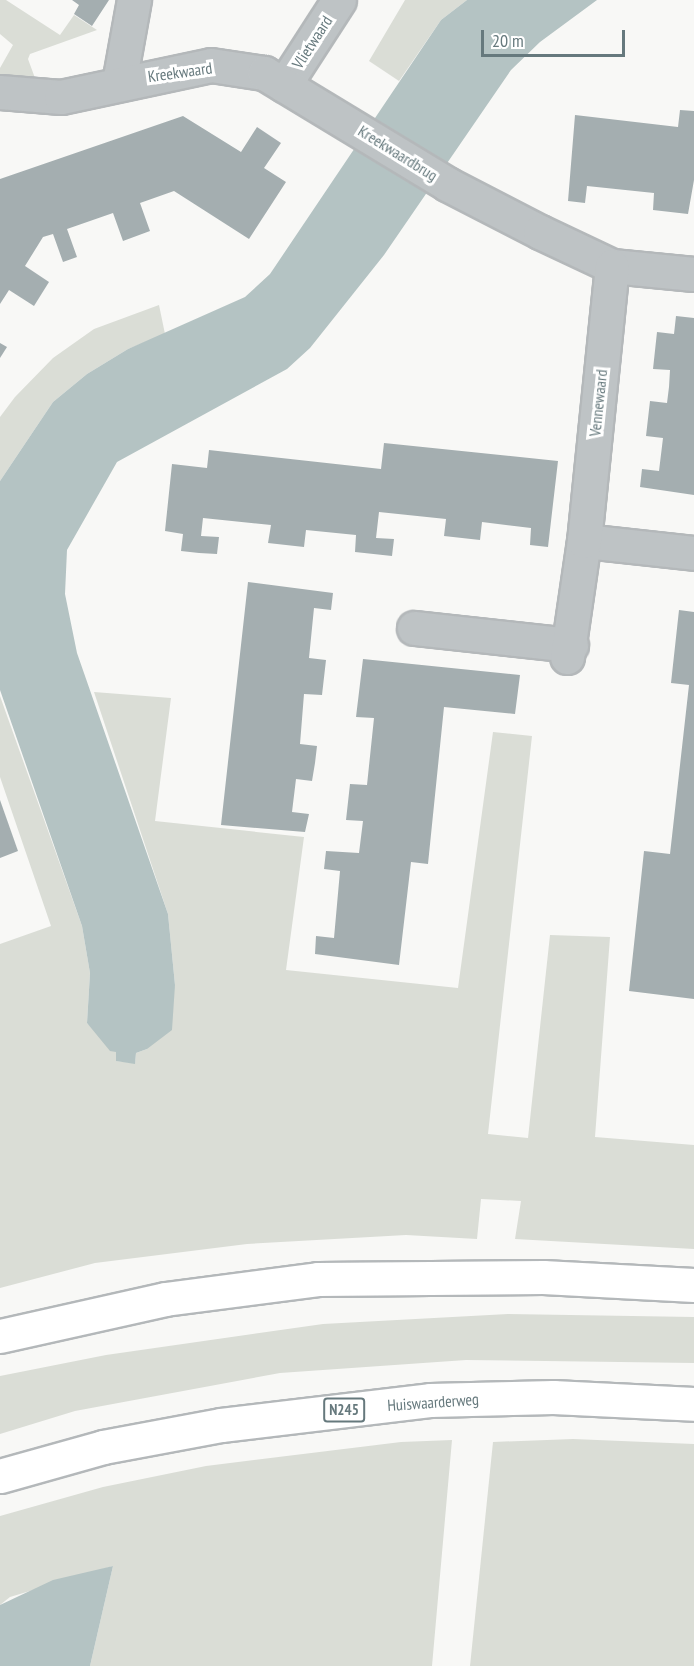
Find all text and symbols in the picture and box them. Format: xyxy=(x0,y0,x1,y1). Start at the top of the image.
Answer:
street label: Vlietwaard xyxy=(288,12,336,72)
scale bar xyxy=(484,18,628,56)
text: 20 m xyxy=(492,29,524,52)
street label: Kreekwaard xyxy=(147,58,213,86)
street label: Kreekwaardbrug xyxy=(355,121,441,185)
street label: Vennewaard xyxy=(585,369,611,437)
street label: Huiswaarderweg xyxy=(387,1389,479,1415)
road number: N245 xyxy=(323,1398,365,1422)

